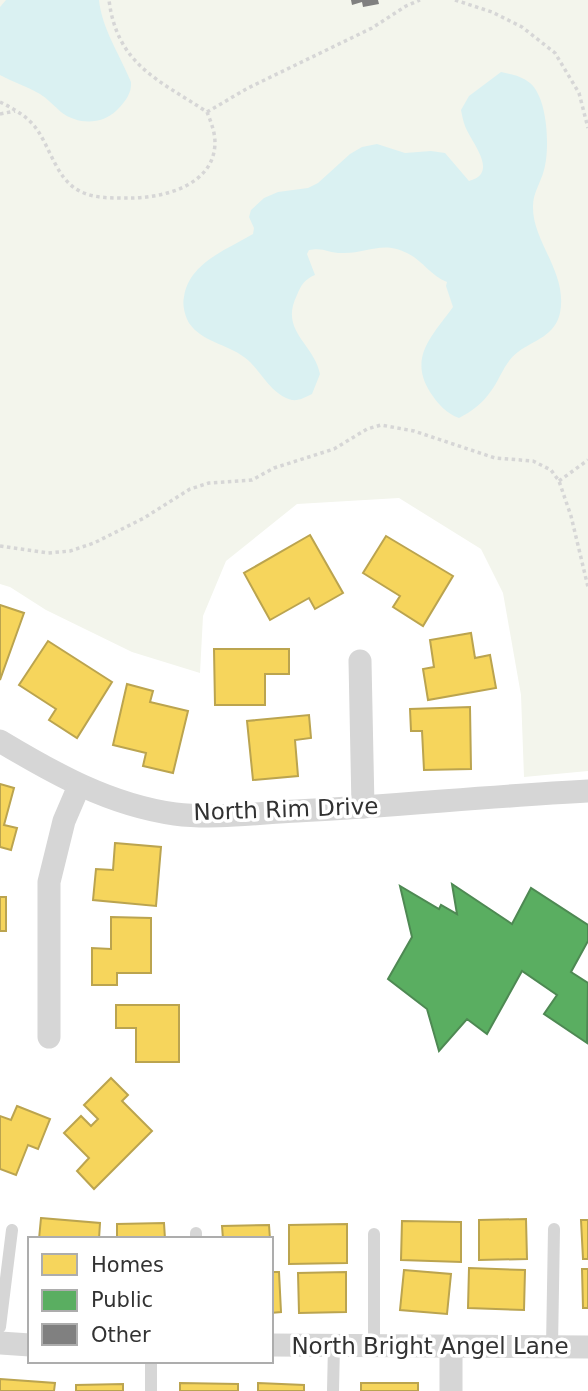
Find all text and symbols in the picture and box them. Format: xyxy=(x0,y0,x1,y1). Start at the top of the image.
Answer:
street label: North Rim Drive xyxy=(193,793,379,825)
legend xyxy=(28,1237,273,1363)
text: Homes xyxy=(91,1253,164,1277)
text: Public xyxy=(91,1288,153,1312)
text: Other xyxy=(91,1323,151,1347)
street label: North Bright Angel Lane xyxy=(291,1333,569,1359)

